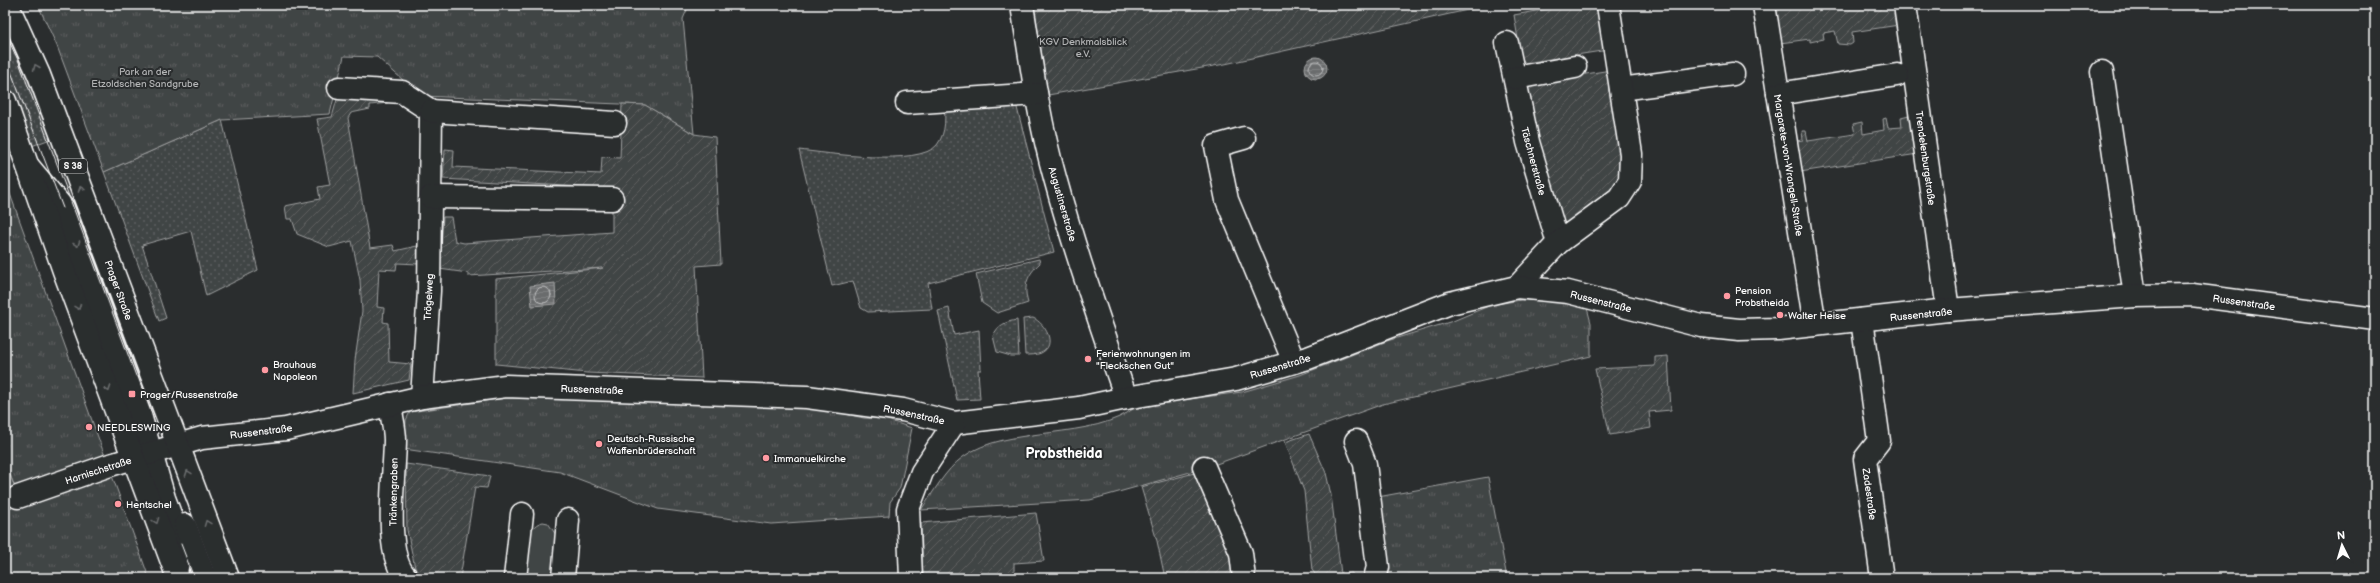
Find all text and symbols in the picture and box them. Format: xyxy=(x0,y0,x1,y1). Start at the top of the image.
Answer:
park label: KGV Denkmalsblick e.V. xyxy=(1039,36,1127,60)
one-way arrow xyxy=(32,63,40,70)
park label: Park an der Etzoldschen Sandgrube xyxy=(91,66,199,90)
street label: Margarete-von-Wrangell-Straße xyxy=(1771,93,1805,237)
street label: Trendelenburgstraße xyxy=(1912,110,1938,206)
street label: Täschnerstraße xyxy=(1518,126,1548,197)
road number: S 38 xyxy=(59,159,87,173)
street label: Augustinerstraße xyxy=(1046,166,1078,243)
one-way arrow xyxy=(78,185,86,192)
one-way arrow xyxy=(72,241,80,248)
street label: Prager Straße xyxy=(102,259,134,322)
street label: Trögelweg xyxy=(422,273,436,321)
place label: Pension Probstheida xyxy=(1735,285,1790,309)
street label: Russenstraße xyxy=(1569,289,1633,315)
marker: Pension Probstheida xyxy=(1722,291,1732,301)
street label: Russenstraße xyxy=(2212,293,2276,313)
one-way arrow xyxy=(73,304,81,311)
street label: Russenstraße xyxy=(1889,306,1953,324)
marker: Walter Heise xyxy=(1775,310,1785,320)
place label: Walter Heise xyxy=(1788,310,1846,322)
place label: Ferienwohnungen im "Fleckschen Gut" xyxy=(1096,348,1190,372)
street label: Russenstraße xyxy=(1249,352,1312,382)
marker: Ferienwohnungen im "Fleckschen Gut" xyxy=(1083,354,1093,364)
place label: Brauhaus Napoleon xyxy=(273,359,317,383)
marker: Brauhaus Napoleon xyxy=(260,365,270,375)
street label: Russenstraße xyxy=(560,383,624,397)
one-way arrow xyxy=(104,385,112,392)
marker: Prager/Russenstraße xyxy=(127,389,137,399)
place label: Prager/Russenstraße xyxy=(140,389,238,401)
street label: Russenstraße xyxy=(882,403,946,427)
marker: NEEDLESWING xyxy=(84,422,94,432)
place label: NEEDLESWING xyxy=(97,422,171,434)
street label: Russenstraße xyxy=(229,422,293,442)
place label: Deutsch-Russische Waffenbrüderschaft xyxy=(607,433,696,457)
marker: Deutsch-Russische Waffenbrüderschaft xyxy=(594,439,604,449)
district label: Probstheida xyxy=(1025,445,1103,462)
marker: Immanuelkirche xyxy=(761,453,771,463)
place label: Immanuelkirche xyxy=(774,453,846,465)
street label: Harnischstraße xyxy=(64,455,133,487)
street label: Tränkengraben xyxy=(387,457,401,526)
street label: Zadestraße xyxy=(1859,467,1879,521)
one-way arrow xyxy=(185,469,193,476)
marker: Hentschel xyxy=(113,499,123,509)
place label: Hentschel xyxy=(126,499,172,511)
one-way arrow xyxy=(152,518,160,525)
one-way arrow xyxy=(203,519,211,526)
north arrow xyxy=(2322,525,2362,565)
text: N xyxy=(2336,529,2346,542)

